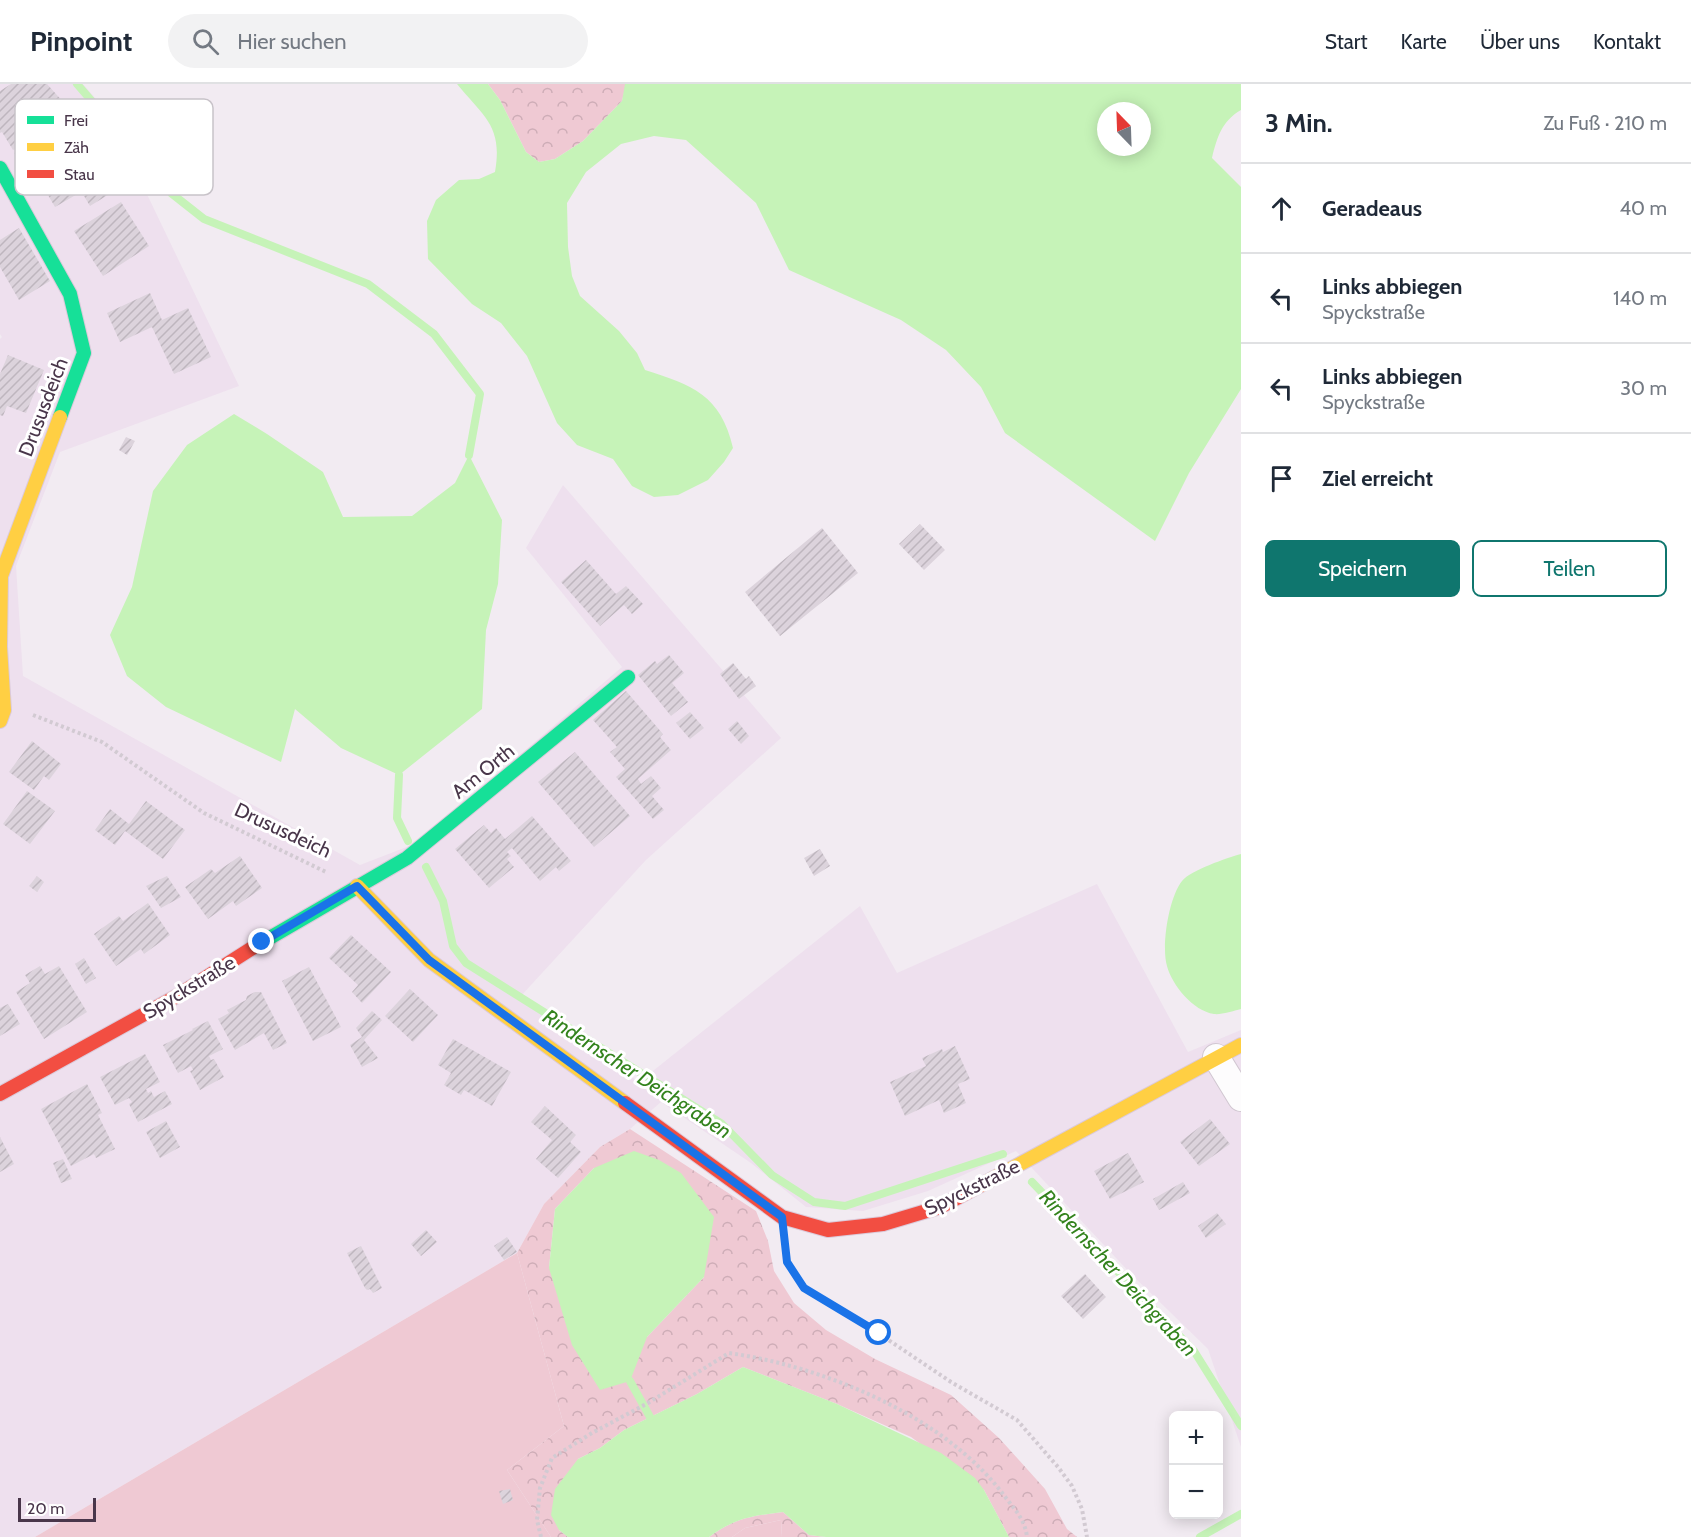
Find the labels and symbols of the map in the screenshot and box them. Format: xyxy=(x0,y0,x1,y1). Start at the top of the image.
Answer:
legend xyxy=(15,99,213,195)
north arrow xyxy=(1097,102,1151,156)
text: Frei xyxy=(64,111,88,130)
text: Zäh xyxy=(64,138,89,157)
text: Stau xyxy=(64,165,95,184)
street label: Drususdeich xyxy=(13,354,73,460)
street label: Am Orth xyxy=(447,739,519,803)
street label: Drususdeich xyxy=(231,797,335,863)
route end xyxy=(248,928,274,954)
street label: Spyckstraße xyxy=(139,950,239,1024)
water label: Rindernscher Deichgraben xyxy=(539,1003,736,1144)
street label: Spyckstraße xyxy=(920,1154,1024,1220)
water label: Rindernscher Deichgraben xyxy=(1035,1184,1202,1361)
route start xyxy=(865,1319,891,1345)
scale bar xyxy=(18,1495,96,1522)

